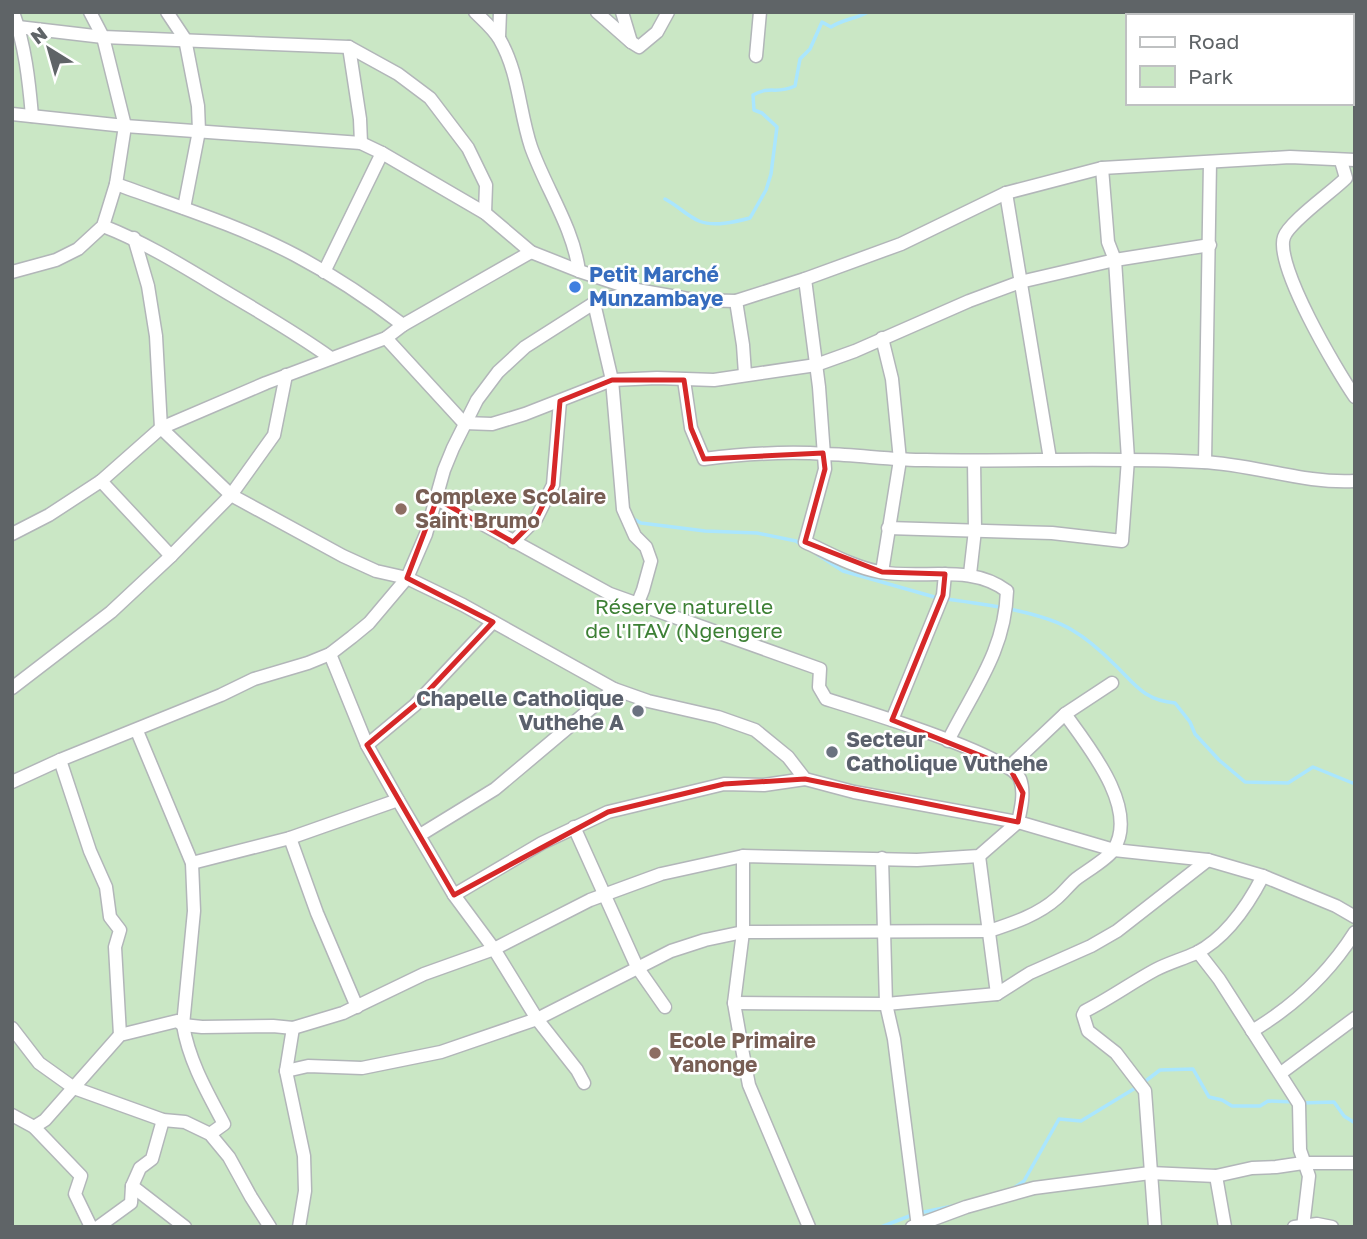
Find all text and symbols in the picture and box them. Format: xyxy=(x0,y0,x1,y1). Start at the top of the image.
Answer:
north arrow xyxy=(14,14,84,84)
legend xyxy=(1126,14,1353,105)
text: N xyxy=(26,21,51,49)
text: Road xyxy=(1188,28,1239,54)
text: Park xyxy=(1188,63,1234,89)
place label: Petit Marché Munzambaye xyxy=(589,261,724,311)
marker: Petit Marché Munzambaye xyxy=(567,279,583,295)
place label: Complexe Scolaire Saint Brumo xyxy=(415,483,606,533)
marker: Complexe Scolaire Saint Brumo xyxy=(393,501,409,517)
park label: Réserve naturelle de l'ITAV (Ngengere xyxy=(585,593,783,643)
place label: Chapelle Catholique Vuthehe A xyxy=(416,685,624,735)
marker: Chapelle Catholique Vuthehe A xyxy=(630,703,646,719)
place label: Secteur Catholique Vuthehe xyxy=(846,726,1048,776)
marker: Secteur Catholique Vuthehe xyxy=(824,744,840,760)
place label: Ecole Primaire Yanonge xyxy=(669,1027,816,1077)
marker: Ecole Primaire Yanonge xyxy=(647,1045,663,1061)

